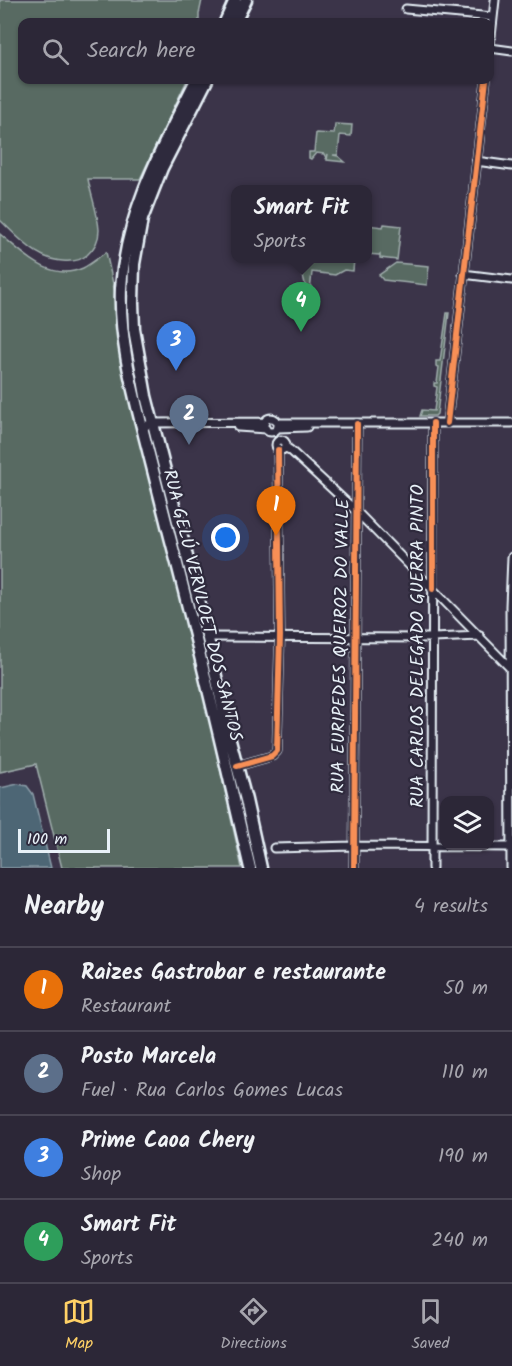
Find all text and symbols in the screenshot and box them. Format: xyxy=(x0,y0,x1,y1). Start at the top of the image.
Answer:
search box xyxy=(18,18,494,84)
text: Search here xyxy=(87,34,195,69)
icon: search xyxy=(39,35,72,68)
popup xyxy=(231,185,372,263)
text: Smart Fit xyxy=(254,191,349,226)
text: Sports xyxy=(254,226,306,258)
pin: 4 xyxy=(282,282,320,332)
pin: 3 xyxy=(156,322,195,371)
pin: 2 xyxy=(170,396,208,445)
street label: RUA GELÚ VERVLOET DOS SANTOS xyxy=(154,466,250,745)
street label: RUA CARLOS DELEGADO GUERRA PINTO xyxy=(404,484,433,808)
pin: 1 xyxy=(256,486,296,536)
street label: RUA EURIPEDES QUEIROZ DO VALLE xyxy=(324,498,359,794)
your location xyxy=(211,523,240,552)
map controls xyxy=(440,796,494,850)
button: layers xyxy=(440,796,494,850)
scale bar xyxy=(18,826,110,854)
text: 100 m xyxy=(27,827,67,852)
text: Nearby xyxy=(24,886,104,928)
text: 4 results xyxy=(414,891,488,923)
text: Raizes Gastrobar e restaurante xyxy=(81,956,386,991)
text: 1 xyxy=(40,973,47,1005)
text: 50 m xyxy=(443,973,488,1005)
text: Restaurant xyxy=(81,991,171,1023)
text: Posto Marcela xyxy=(81,1040,216,1075)
text: 2 xyxy=(38,1057,49,1089)
text: 110 m xyxy=(442,1057,488,1089)
text: Fuel · Rua Carlos Gomes Lucas xyxy=(81,1075,343,1107)
text: Prime Caoa Chery xyxy=(81,1124,255,1159)
text: 3 xyxy=(38,1141,49,1173)
text: 190 m xyxy=(438,1141,488,1173)
text: Shop xyxy=(81,1159,121,1191)
text: Smart Fit xyxy=(81,1208,176,1243)
text: 4 xyxy=(38,1225,49,1257)
text: 240 m xyxy=(431,1225,488,1257)
text: Sports xyxy=(81,1243,133,1275)
tab: Map xyxy=(62,1295,95,1356)
tab: Directions xyxy=(220,1295,287,1356)
tab: Saved xyxy=(412,1295,450,1356)

